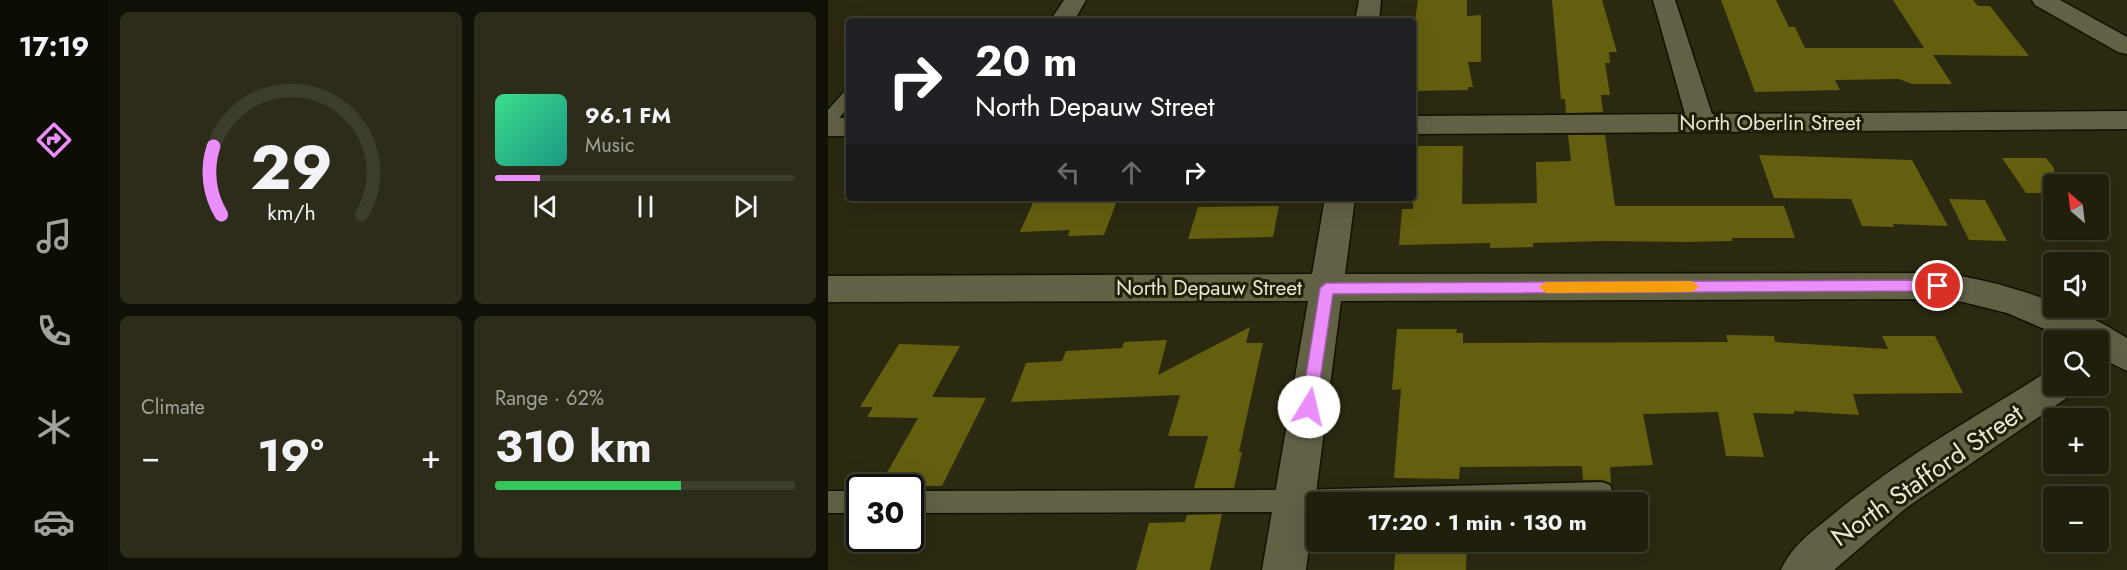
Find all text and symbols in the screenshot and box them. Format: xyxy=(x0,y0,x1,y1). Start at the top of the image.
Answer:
text: 17:19 xyxy=(19,27,89,66)
text: 20 m xyxy=(975,31,1077,92)
icon: right xyxy=(876,42,954,120)
text: North Depauw Street xyxy=(975,87,1214,126)
text: 96.1 FM xyxy=(585,99,671,131)
street label: North Oberlin Street xyxy=(1679,108,1861,138)
icon: directions xyxy=(33,119,75,161)
text: 29 xyxy=(250,122,332,212)
text: Music xyxy=(585,131,635,160)
icon: left xyxy=(1052,156,1085,189)
icon: ahead xyxy=(1115,156,1148,189)
icon: right xyxy=(1178,156,1211,189)
north arrow xyxy=(2043,174,2109,240)
map controls xyxy=(2043,174,2109,552)
icon: previous xyxy=(529,190,562,223)
icon: pause xyxy=(629,190,662,223)
icon: next xyxy=(729,190,762,223)
text: km/h xyxy=(267,198,315,229)
icon: music xyxy=(33,215,75,257)
button: sound xyxy=(2043,252,2109,318)
pin xyxy=(1912,260,1963,311)
icon: arrive xyxy=(1921,269,1954,302)
street label: North Depauw Street xyxy=(1116,273,1302,303)
icon: phone xyxy=(33,310,75,352)
button: search xyxy=(2043,330,2109,396)
position arrow xyxy=(1277,375,1341,439)
text: Range · 62% xyxy=(495,384,604,413)
text: Climate xyxy=(141,393,205,422)
street label: North Stafford Street xyxy=(1823,394,2031,556)
icon: climate xyxy=(33,406,75,448)
button: + xyxy=(2043,408,2109,474)
text: 310 km xyxy=(495,414,652,479)
text: 19° xyxy=(257,423,324,488)
text: − xyxy=(141,433,160,480)
text: + xyxy=(421,433,441,480)
speed limit sign: 30 xyxy=(846,474,924,552)
button: − xyxy=(2043,486,2109,552)
icon: car xyxy=(33,501,75,543)
text: 17:20 · 1 min · 130 m xyxy=(1367,506,1587,538)

